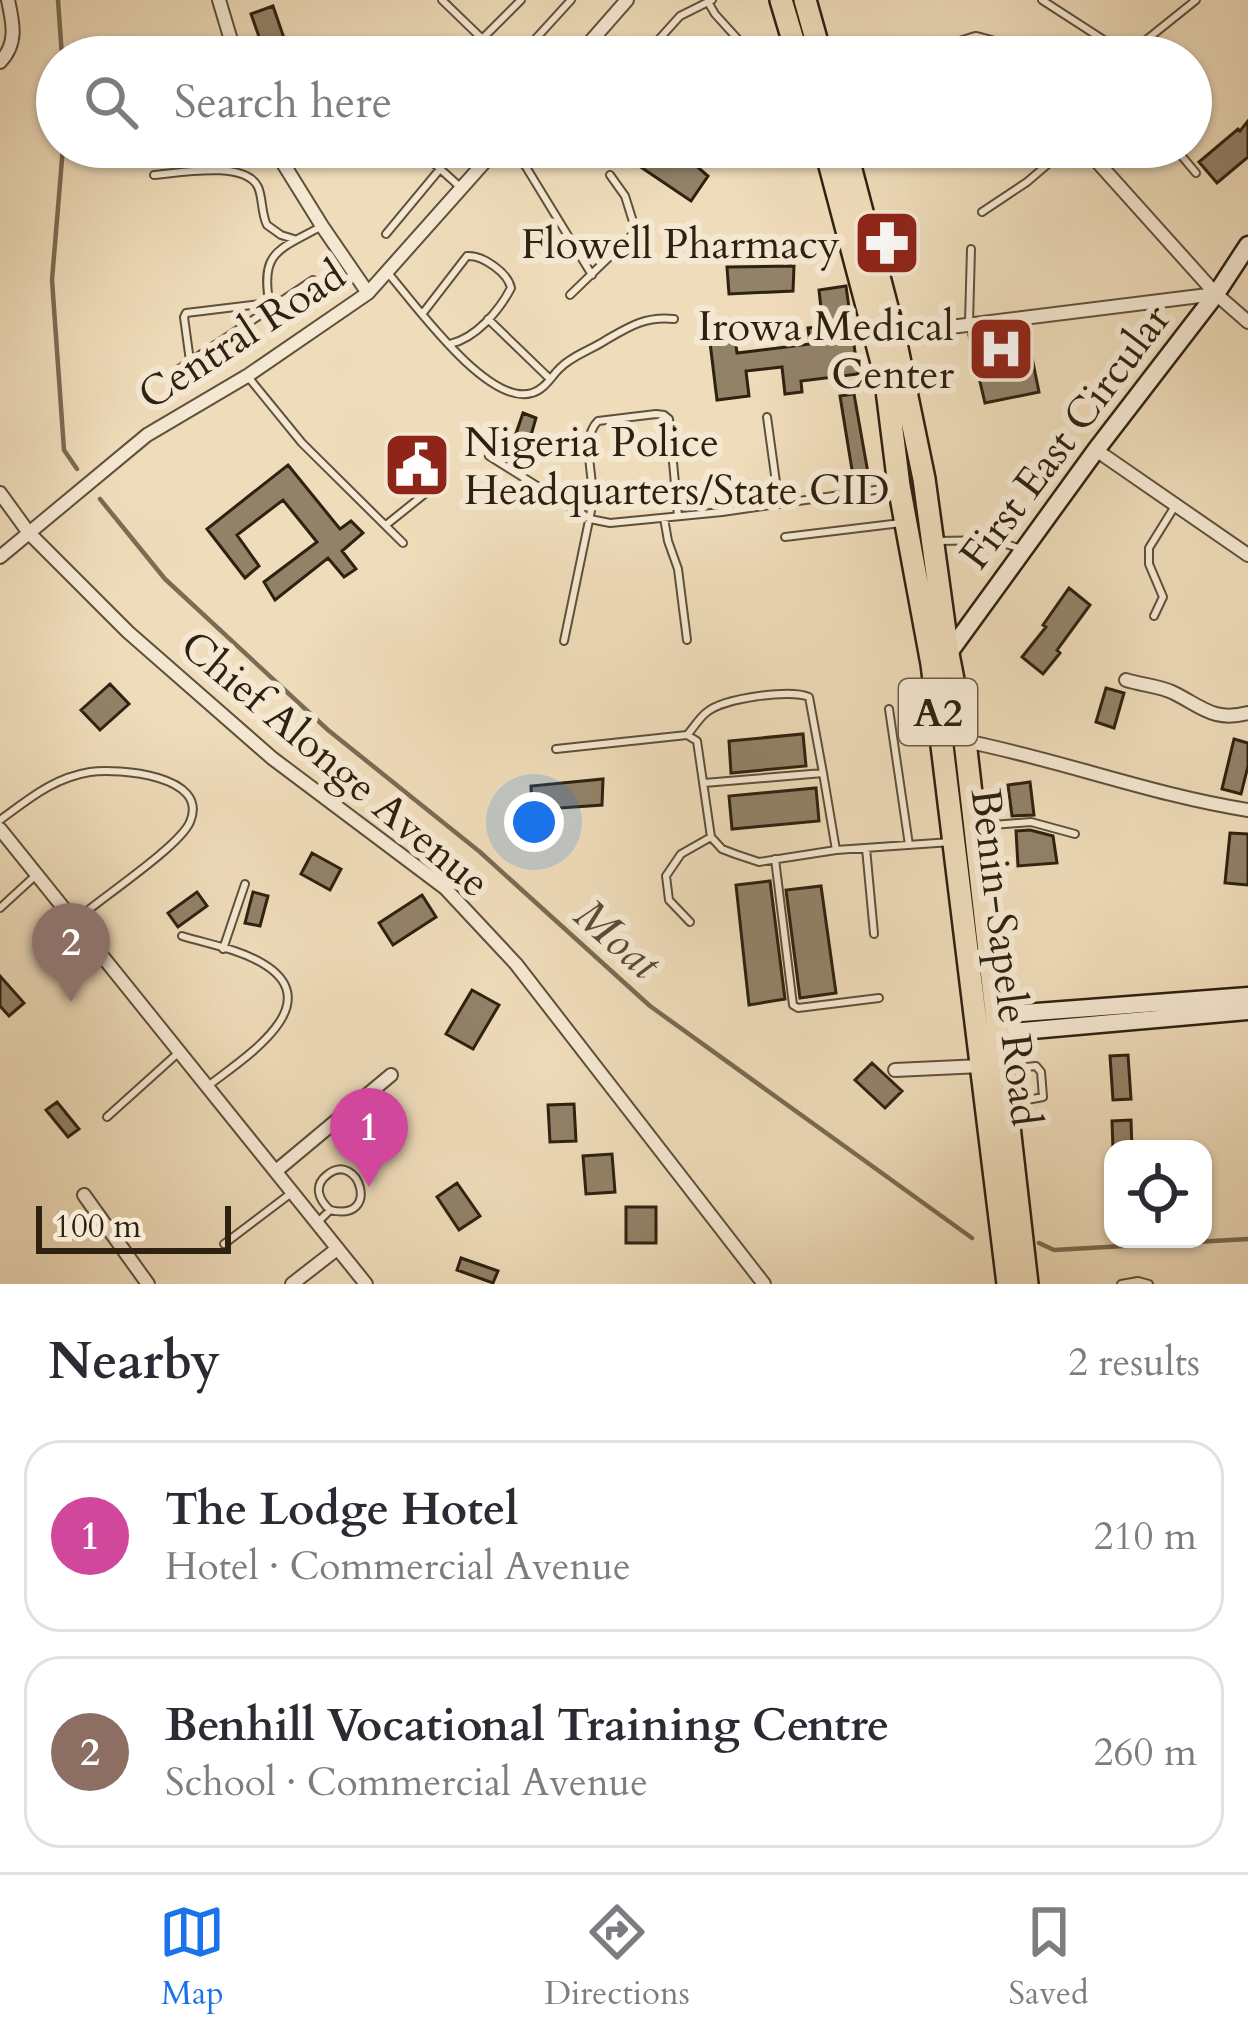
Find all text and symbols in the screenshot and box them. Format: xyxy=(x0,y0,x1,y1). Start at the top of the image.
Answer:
search box xyxy=(36,36,1212,168)
icon: search xyxy=(78,69,144,135)
text: Search here xyxy=(174,72,392,133)
pharmacy icon: Flowell Pharmacy xyxy=(852,208,922,278)
place label: Flowell Pharmacy xyxy=(521,216,840,273)
street label: Central Road xyxy=(127,247,356,423)
street label: First East Circular xyxy=(947,292,1184,581)
place label: Irowa Medical Center xyxy=(698,298,955,403)
hospital icon: Irowa Medical Center xyxy=(966,314,1036,384)
place label: Nigeria Police Headquarters/State CID xyxy=(464,414,890,519)
public building icon: Nigeria Police Headquarters/State CID xyxy=(382,430,452,500)
street label: Chief Alonge Avenue xyxy=(168,618,502,910)
road number: A2 xyxy=(899,679,977,745)
street label: Benin-Sapele Road xyxy=(957,785,1055,1129)
your location xyxy=(504,792,564,852)
water label: Moat xyxy=(561,885,674,994)
pin: 2 xyxy=(32,903,110,1002)
pin: 1 xyxy=(330,1088,408,1187)
map controls xyxy=(1104,1140,1212,1248)
button: locate xyxy=(1104,1140,1212,1248)
scale bar xyxy=(36,1200,231,1253)
text: 100 m xyxy=(54,1204,141,1249)
text: Nearby xyxy=(48,1327,220,1397)
text: 2 results xyxy=(1068,1336,1200,1389)
text: The Lodge Hotel xyxy=(165,1479,518,1540)
text: 1 xyxy=(80,1510,100,1563)
text: 210 m xyxy=(1094,1510,1197,1563)
text: Hotel · Commercial Avenue xyxy=(165,1540,631,1593)
text: Benhill Vocational Training Centre xyxy=(165,1695,889,1756)
text: 2 xyxy=(80,1726,100,1779)
text: 260 m xyxy=(1094,1726,1197,1779)
text: School · Commercial Avenue xyxy=(165,1756,648,1809)
tab: Map xyxy=(159,1899,225,2016)
tab: Directions xyxy=(544,1899,690,2016)
tab: Saved xyxy=(1009,1899,1089,2016)

